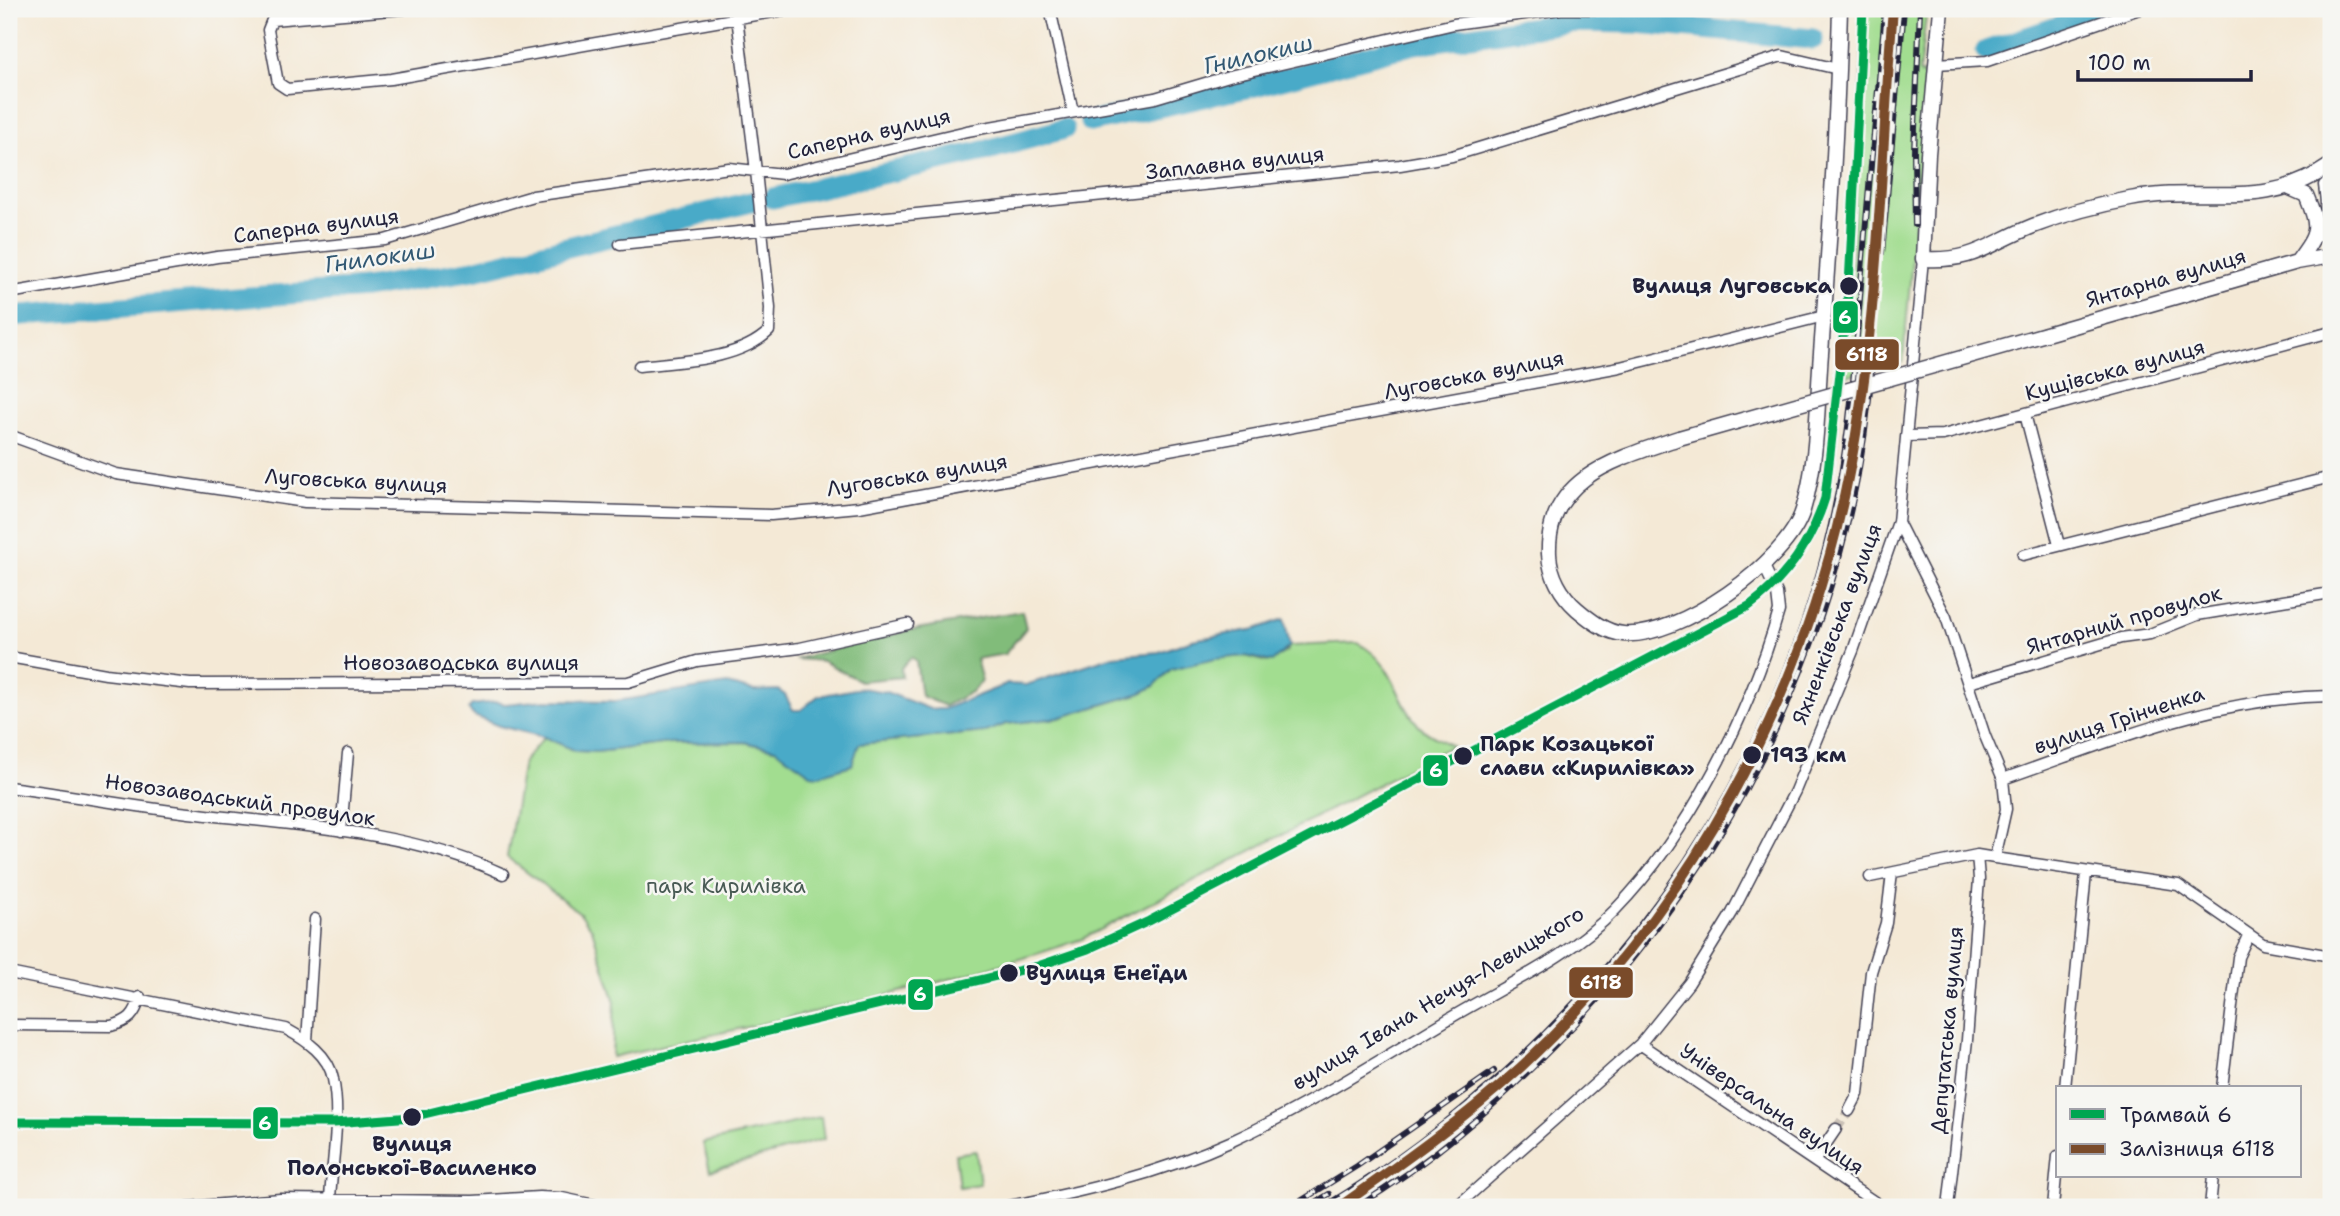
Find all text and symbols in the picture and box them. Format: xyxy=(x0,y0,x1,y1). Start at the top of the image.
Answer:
water label: Гнилокиш xyxy=(1200,27,1316,81)
scale bar xyxy=(2078,38,2251,82)
text: 100 m xyxy=(2088,49,2151,77)
street label: Саперна вулиця xyxy=(785,102,953,166)
street label: Заплавна вулиця xyxy=(1144,140,1326,186)
street label: Саперна вулиця xyxy=(232,202,400,250)
water label: Гнилокиш xyxy=(323,234,437,280)
street label: Янтарна вулиця xyxy=(2083,242,2249,314)
place label: Вулиця Луговська xyxy=(1632,272,1833,300)
marker: Вулиця Луговська xyxy=(1838,275,1860,297)
line badge: 6 xyxy=(1832,300,1859,334)
text: 6 xyxy=(1838,305,1852,330)
street label: Кущівська вулиця xyxy=(2022,333,2208,407)
line badge: 6118 xyxy=(1834,338,1900,371)
text: 6118 xyxy=(1846,342,1888,367)
street label: Луговська вулиця xyxy=(1382,344,1566,406)
street label: Луговська вулиця xyxy=(824,447,1010,503)
street label: Луговська вулиця xyxy=(264,462,448,500)
street label: Яхненківська вулиця xyxy=(1786,519,1888,729)
street label: Янтарний провулок xyxy=(2023,579,2225,661)
street label: Новозаводська вулиця xyxy=(343,649,579,677)
street label: вулиця Грінченка xyxy=(2030,679,2208,761)
place label: Парк Козацької слави «Кирилівка» xyxy=(1480,730,1695,782)
place label: 193 км xyxy=(1770,741,1847,769)
marker: 193 км xyxy=(1741,744,1763,766)
marker: Парк Козацької слави «Кирилівка» xyxy=(1452,745,1474,767)
line badge: 6 xyxy=(1422,754,1449,787)
text: 6 xyxy=(1429,758,1443,783)
street label: Новозаводський провулок xyxy=(103,767,377,833)
park label: парк Кирилівка xyxy=(646,872,806,900)
street label: вулиця Івана Нечуя-Левицького xyxy=(1287,899,1589,1097)
street label: Депутатська вулиця xyxy=(1924,925,1970,1135)
place label: Вулиця Енеїди xyxy=(1026,959,1188,987)
marker: Вулиця Енеїди xyxy=(998,962,1020,984)
line badge: 6118 xyxy=(1568,966,1634,999)
text: 6118 xyxy=(1580,970,1622,995)
line badge: 6 xyxy=(907,978,934,1011)
text: 6 xyxy=(913,982,927,1007)
street label: Універсальна вулиця xyxy=(1674,1037,1870,1181)
legend xyxy=(2056,1086,2302,1178)
text: Трамвай 6 xyxy=(2120,1101,2232,1129)
line badge: 6 xyxy=(252,1106,279,1140)
marker: Вулиця Полонської-Василенко xyxy=(401,1106,423,1128)
text: 6 xyxy=(258,1111,272,1136)
place label: Вулиця Полонської-Василенко xyxy=(287,1130,537,1182)
text: Залізниця 6118 xyxy=(2120,1135,2275,1163)

